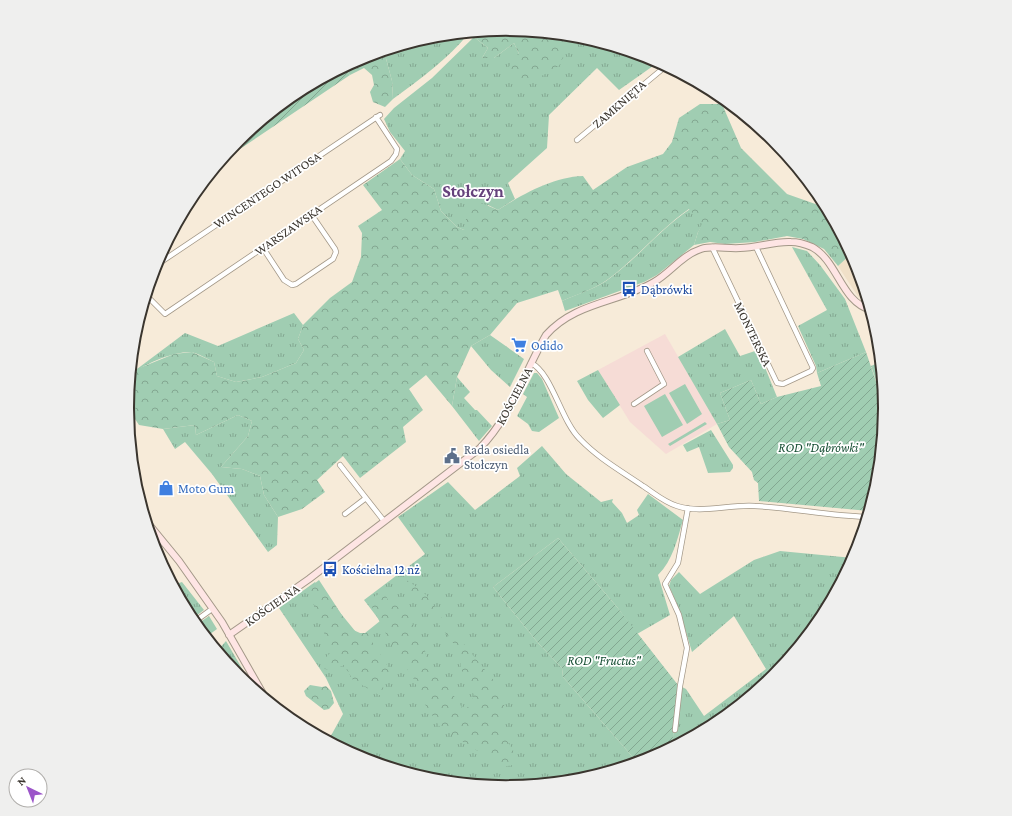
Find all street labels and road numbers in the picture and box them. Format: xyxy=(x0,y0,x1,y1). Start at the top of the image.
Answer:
street label: ZAMKNIĘTA xyxy=(589,76,649,131)
street label: WINCENTEGO WITOSA xyxy=(211,148,324,231)
street label: WARSZAWSKA xyxy=(252,201,325,259)
street label: MONTERSKA xyxy=(731,299,775,369)
street label: KOŚCIELNA xyxy=(493,364,536,427)
street label: KOŚCIELNA xyxy=(242,580,303,629)

